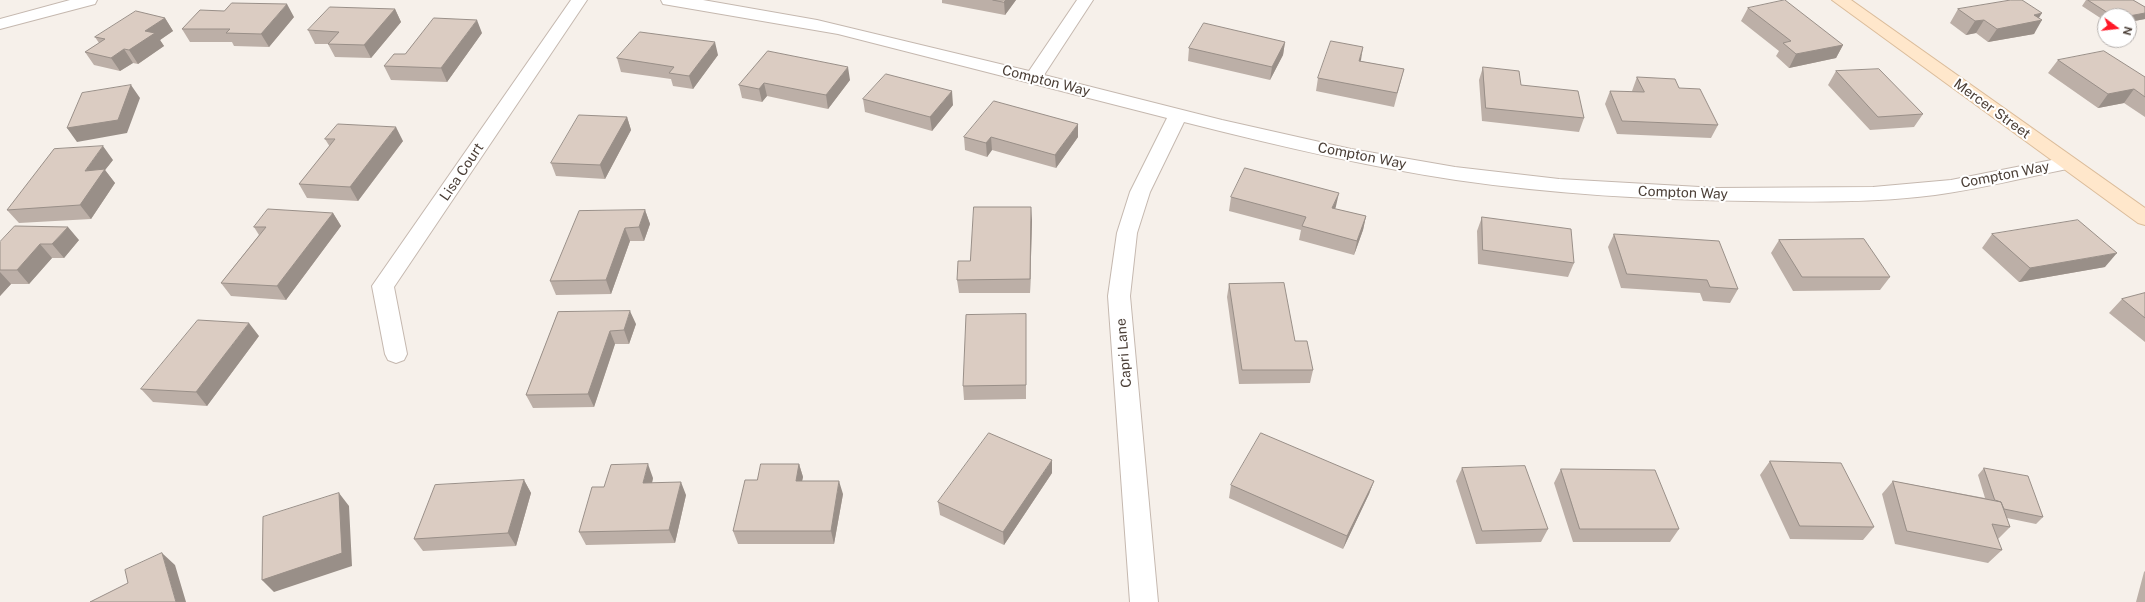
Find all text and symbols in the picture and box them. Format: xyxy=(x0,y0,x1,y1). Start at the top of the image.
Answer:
north arrow xyxy=(2097,8,2137,48)
text: N xyxy=(2121,25,2135,37)
street label: Compton Way xyxy=(1000,62,1092,100)
street label: Mercer Street xyxy=(1950,76,2034,142)
street label: Compton Way xyxy=(1316,139,1408,173)
street label: Lisa Court xyxy=(437,140,487,204)
street label: Compton Way xyxy=(1959,158,2051,192)
street label: Compton Way xyxy=(1638,183,1728,203)
street label: Capri Lane xyxy=(1113,318,1135,388)

